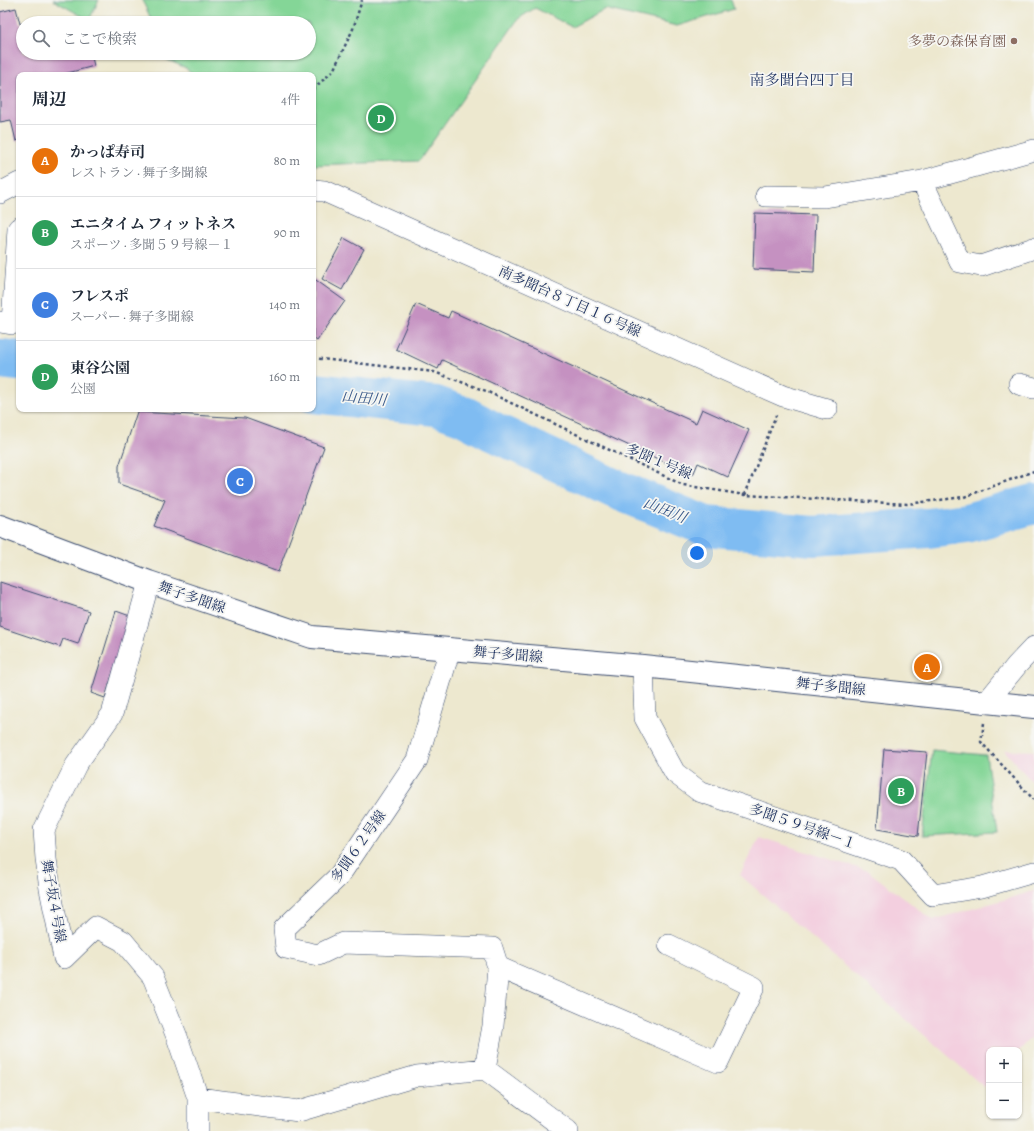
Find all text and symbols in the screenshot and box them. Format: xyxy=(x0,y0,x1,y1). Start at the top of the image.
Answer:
search box xyxy=(16,16,316,60)
icon: search xyxy=(30,27,52,49)
text: ここで検索 xyxy=(62,29,137,49)
place label: 多夢の森保育園 xyxy=(908,32,1006,51)
marker: 多夢の森保育園 xyxy=(1009,36,1019,46)
district label: 南多聞台四丁目 xyxy=(749,70,855,90)
text: 周辺 xyxy=(32,88,66,111)
text: 4件 xyxy=(281,91,300,108)
pin: D xyxy=(368,103,394,133)
text: かっぱ寿司 xyxy=(70,142,145,162)
text: A xyxy=(41,152,49,169)
text: 80 m xyxy=(273,152,300,169)
text: レストラン · 舞子多聞線 xyxy=(70,164,207,181)
text: エニタイム フィットネス xyxy=(70,214,236,234)
text: B xyxy=(41,224,49,241)
text: 90 m xyxy=(274,224,300,241)
text: スポーツ · 多聞５９号線－１ xyxy=(70,236,233,253)
street label: 南多聞台８丁目１６号線 xyxy=(496,261,644,341)
text: フレスポ xyxy=(70,286,129,306)
text: C xyxy=(41,296,49,313)
text: 140 m xyxy=(269,296,300,313)
text: スーパー · 舞子多聞線 xyxy=(70,308,193,325)
text: 東谷公園 xyxy=(70,358,130,378)
text: D xyxy=(40,368,50,385)
text: 160 m xyxy=(269,368,300,385)
text: 公園 xyxy=(70,380,96,397)
water label: 山田川 xyxy=(341,386,389,411)
street label: 多聞１号線 xyxy=(623,439,695,484)
pin: C xyxy=(227,466,253,496)
water label: 山田川 xyxy=(640,492,691,528)
your location xyxy=(687,543,707,563)
street label: 舞子多聞線 xyxy=(156,577,228,618)
street label: 舞子多聞線 xyxy=(472,642,544,667)
pin: A xyxy=(914,652,940,682)
street label: 舞子多聞線 xyxy=(795,673,867,700)
pin: B xyxy=(888,776,914,806)
street label: 多聞５９号線－１ xyxy=(747,799,859,854)
street label: 多聞６２号線 xyxy=(327,806,390,886)
street label: 舞子坂４号線 xyxy=(37,858,70,944)
map controls xyxy=(986,1047,1022,1119)
button: + xyxy=(986,1047,1022,1083)
button: − xyxy=(986,1083,1022,1119)

